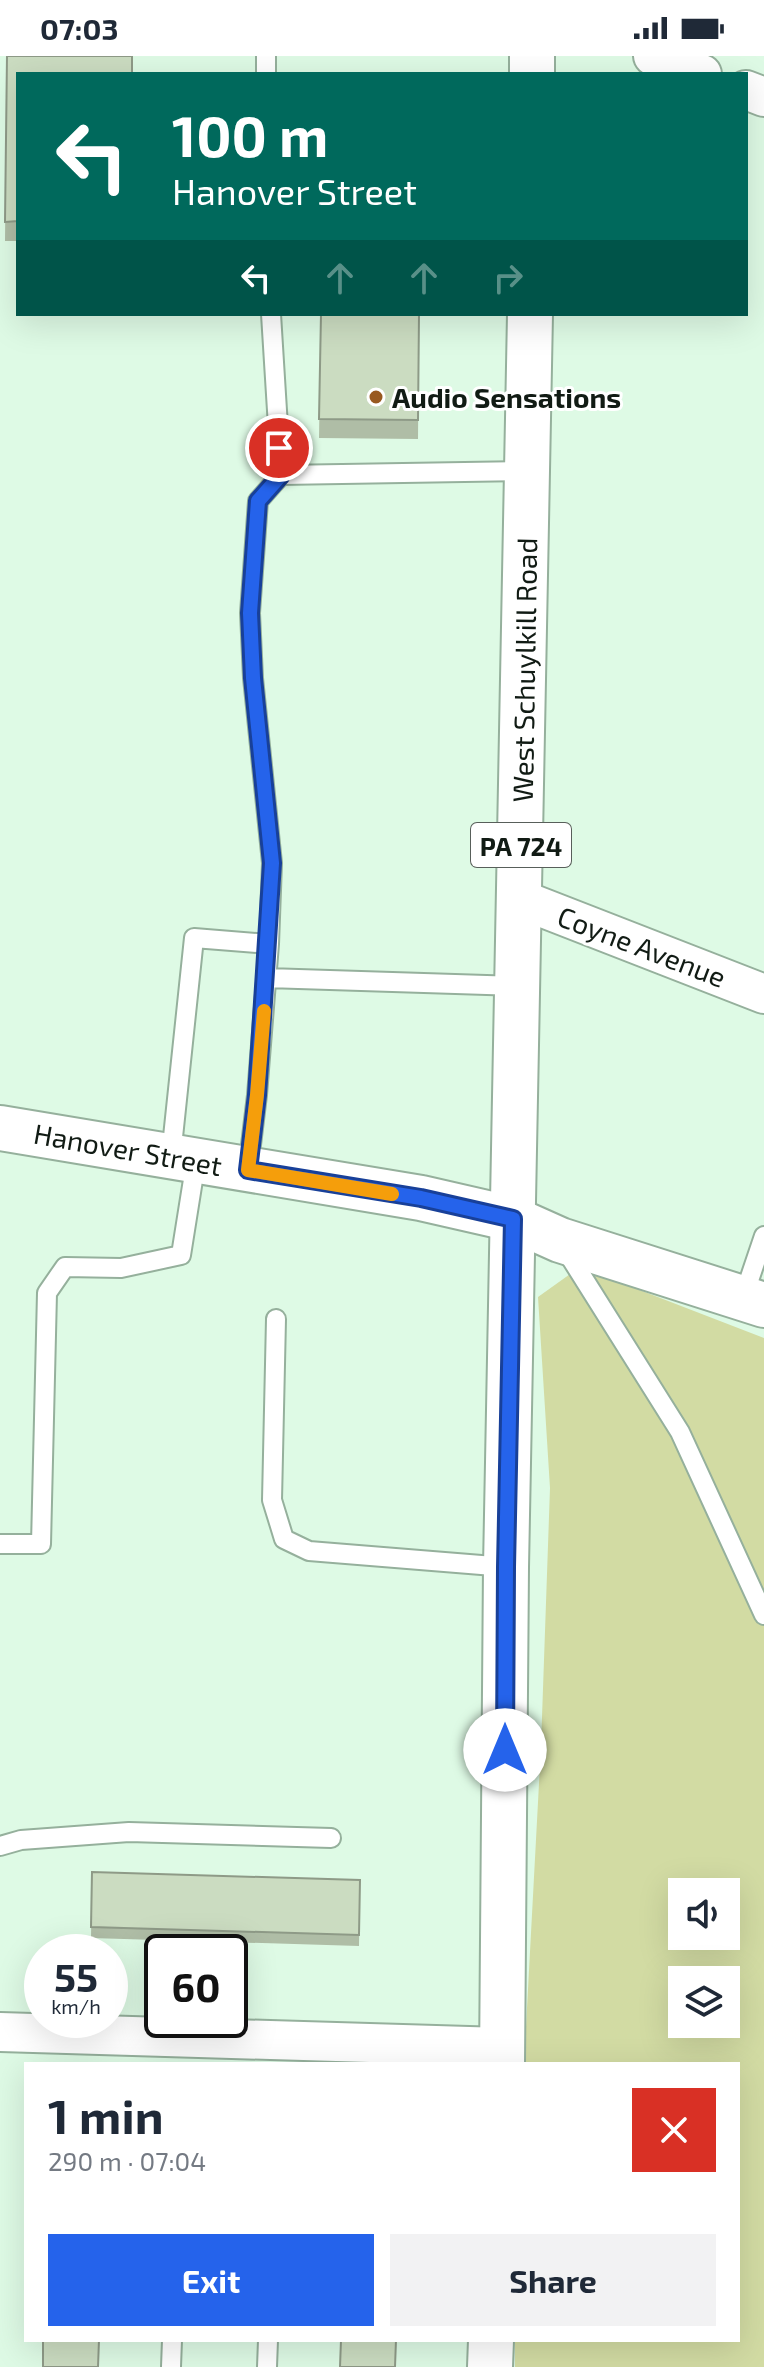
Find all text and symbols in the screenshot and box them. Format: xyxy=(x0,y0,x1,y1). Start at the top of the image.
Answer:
text: 07:03 xyxy=(40,10,118,46)
text: 100 m xyxy=(172,101,328,168)
icon: left xyxy=(40,104,144,208)
text: Hanover Street xyxy=(172,169,417,212)
icon: left xyxy=(234,256,278,300)
icon: ahead xyxy=(318,256,362,300)
icon: ahead xyxy=(402,256,446,300)
icon: right xyxy=(486,256,530,300)
place label: Audio Sensations xyxy=(392,380,621,414)
marker: Audio Sensations xyxy=(367,388,385,406)
pin xyxy=(245,414,313,482)
icon: arrive xyxy=(257,426,301,470)
street label: West Schuylkill Road xyxy=(505,537,543,803)
road number: PA 724 xyxy=(471,823,571,867)
street label: Coyne Avenue xyxy=(553,898,731,994)
street label: Hanover Street xyxy=(31,1116,225,1182)
position arrow xyxy=(463,1708,547,1792)
map controls xyxy=(668,1878,740,2038)
button: sound xyxy=(668,1878,740,1950)
speed limit sign: 60 xyxy=(144,1934,248,2038)
text: 55 xyxy=(54,1952,98,2000)
button: layers xyxy=(668,1966,740,2038)
text: km/h xyxy=(51,1994,101,2018)
text: 1 min xyxy=(48,2086,164,2144)
button: close xyxy=(632,2088,716,2172)
text: 290 m · 07:04 xyxy=(48,2145,206,2176)
button: Exit xyxy=(48,2234,374,2326)
button: Share xyxy=(390,2234,716,2326)

